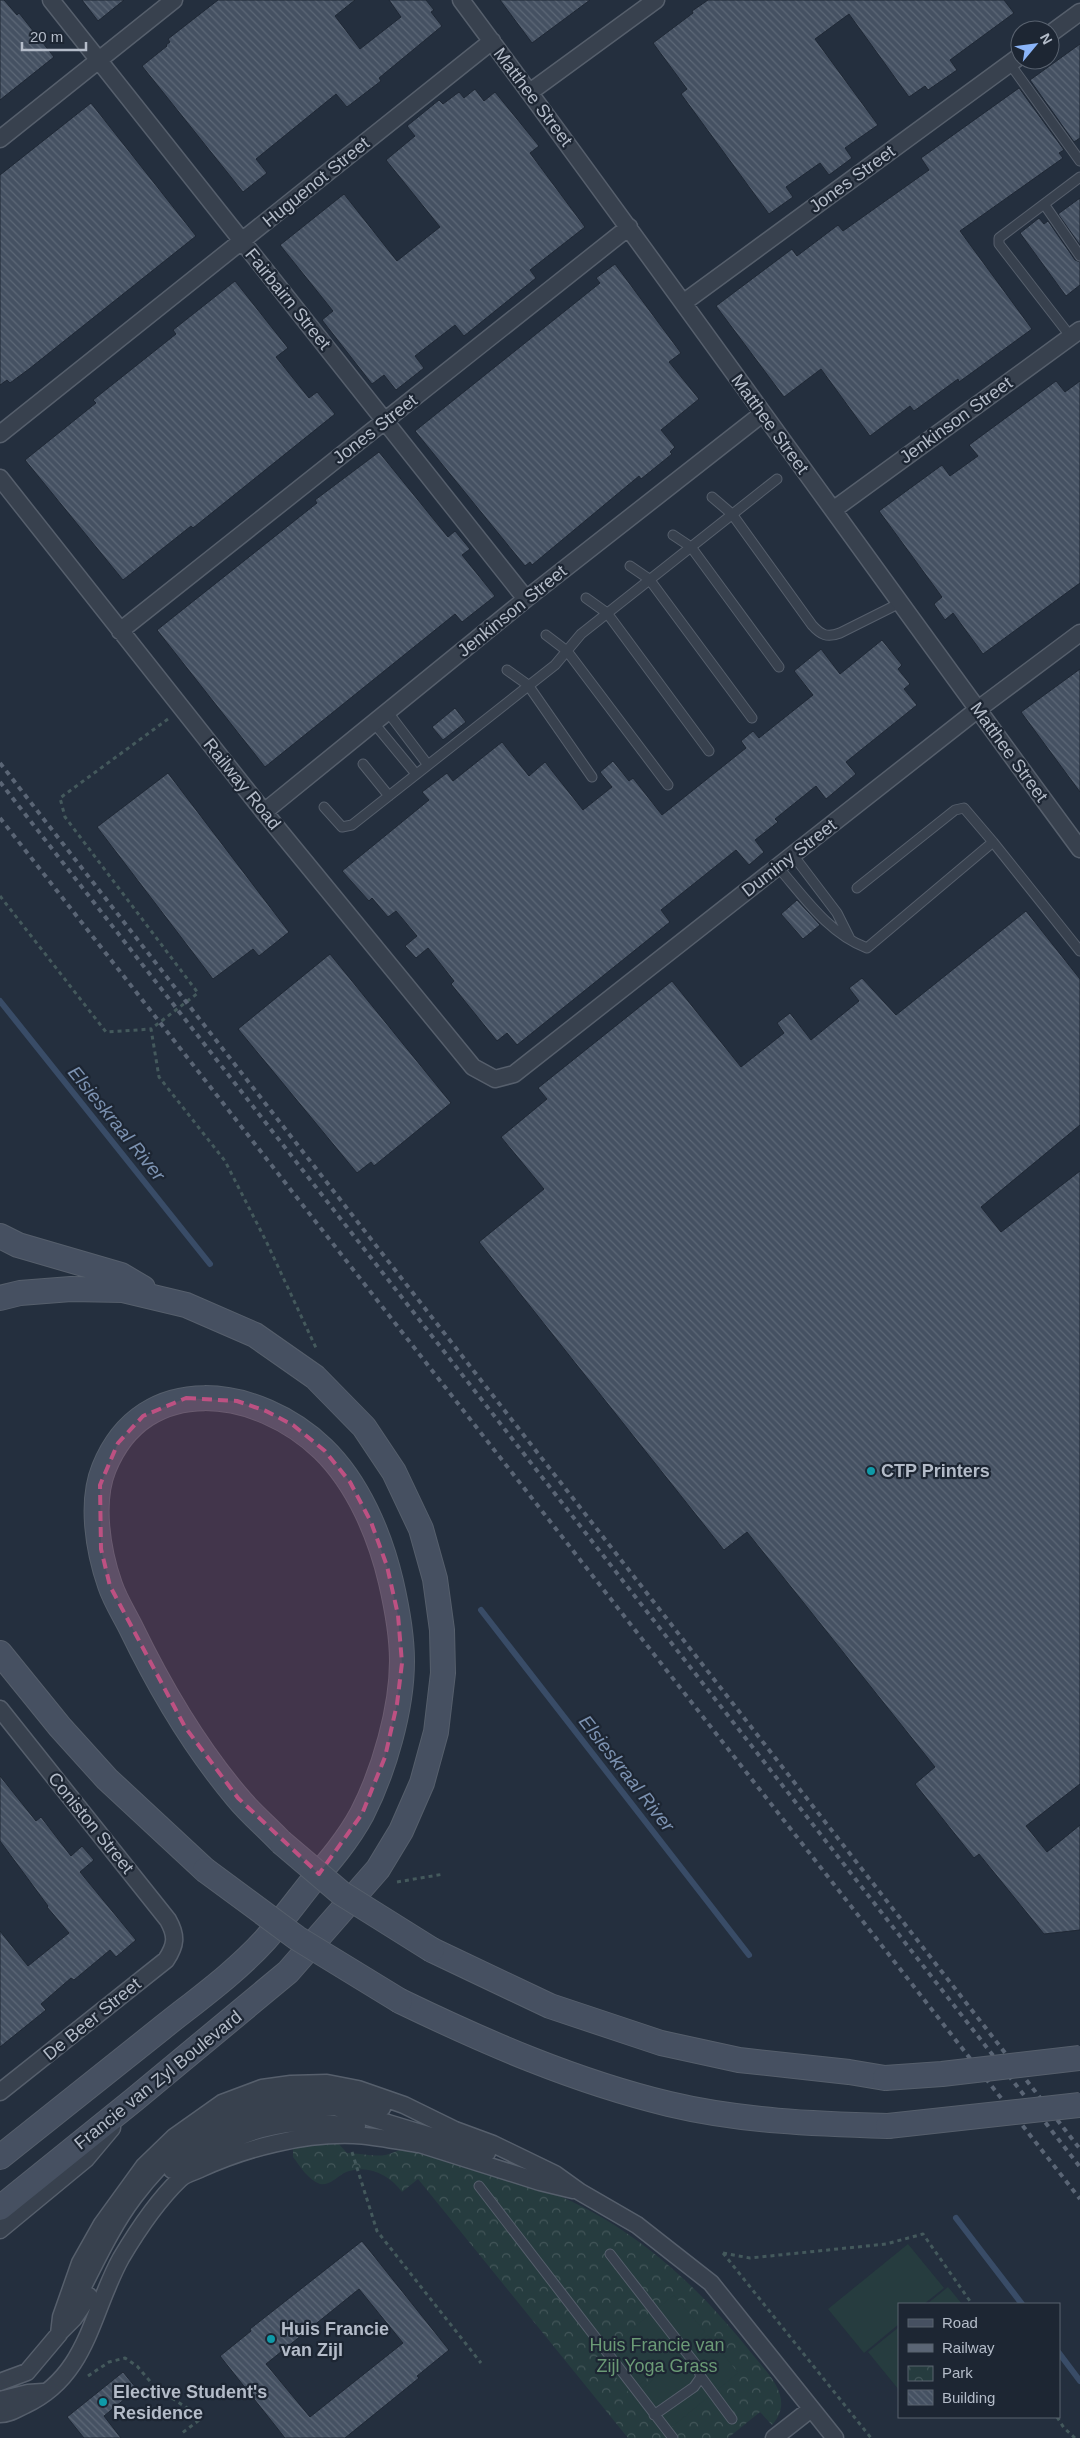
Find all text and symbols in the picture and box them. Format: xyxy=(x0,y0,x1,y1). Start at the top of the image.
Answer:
scale bar xyxy=(22,20,86,52)
north arrow xyxy=(1010,20,1060,70)
text: 20 m xyxy=(30,28,63,45)
text: N xyxy=(1037,30,1056,47)
street label: Matthee Street xyxy=(489,44,577,150)
street label: Huguenot Street xyxy=(259,133,373,231)
street label: Jones Street xyxy=(805,141,899,217)
street label: Fairbairn Street xyxy=(241,244,335,354)
street label: Matthee Street xyxy=(727,370,813,478)
street label: Jenkinson Street xyxy=(896,373,1016,467)
street label: Jones Street xyxy=(329,390,421,468)
street label: Jenkinson Street xyxy=(454,561,570,661)
street label: Matthee Street xyxy=(966,698,1052,806)
street label: Railway Road xyxy=(199,735,285,833)
street label: Duminy Street xyxy=(738,815,840,901)
water label: Elsieskraal River xyxy=(64,1062,170,1185)
place label: CTP Printers xyxy=(881,1461,990,1481)
marker: CTP Printers xyxy=(865,1465,877,1477)
water label: Elsieskraal River xyxy=(575,1711,679,1836)
street label: Coniston Street xyxy=(44,1768,138,1878)
street label: De Beer Street xyxy=(39,1974,145,2064)
street label: Francie van Zyl Boulevard xyxy=(70,2006,246,2154)
legend xyxy=(898,2303,1060,2418)
text: Road xyxy=(942,2314,978,2331)
place label: Huis Francie van Zijl xyxy=(281,2319,389,2360)
marker: Huis Francie van Zijl xyxy=(265,2333,277,2345)
park label: Huis Francie van Zijl Yoga Grass xyxy=(589,2335,725,2376)
text: Railway xyxy=(942,2339,995,2356)
text: Park xyxy=(942,2364,973,2381)
place label: Elective Student's Residence xyxy=(113,2382,267,2423)
text: Building xyxy=(942,2389,995,2406)
marker: Elective Student's Residence xyxy=(97,2396,109,2408)

